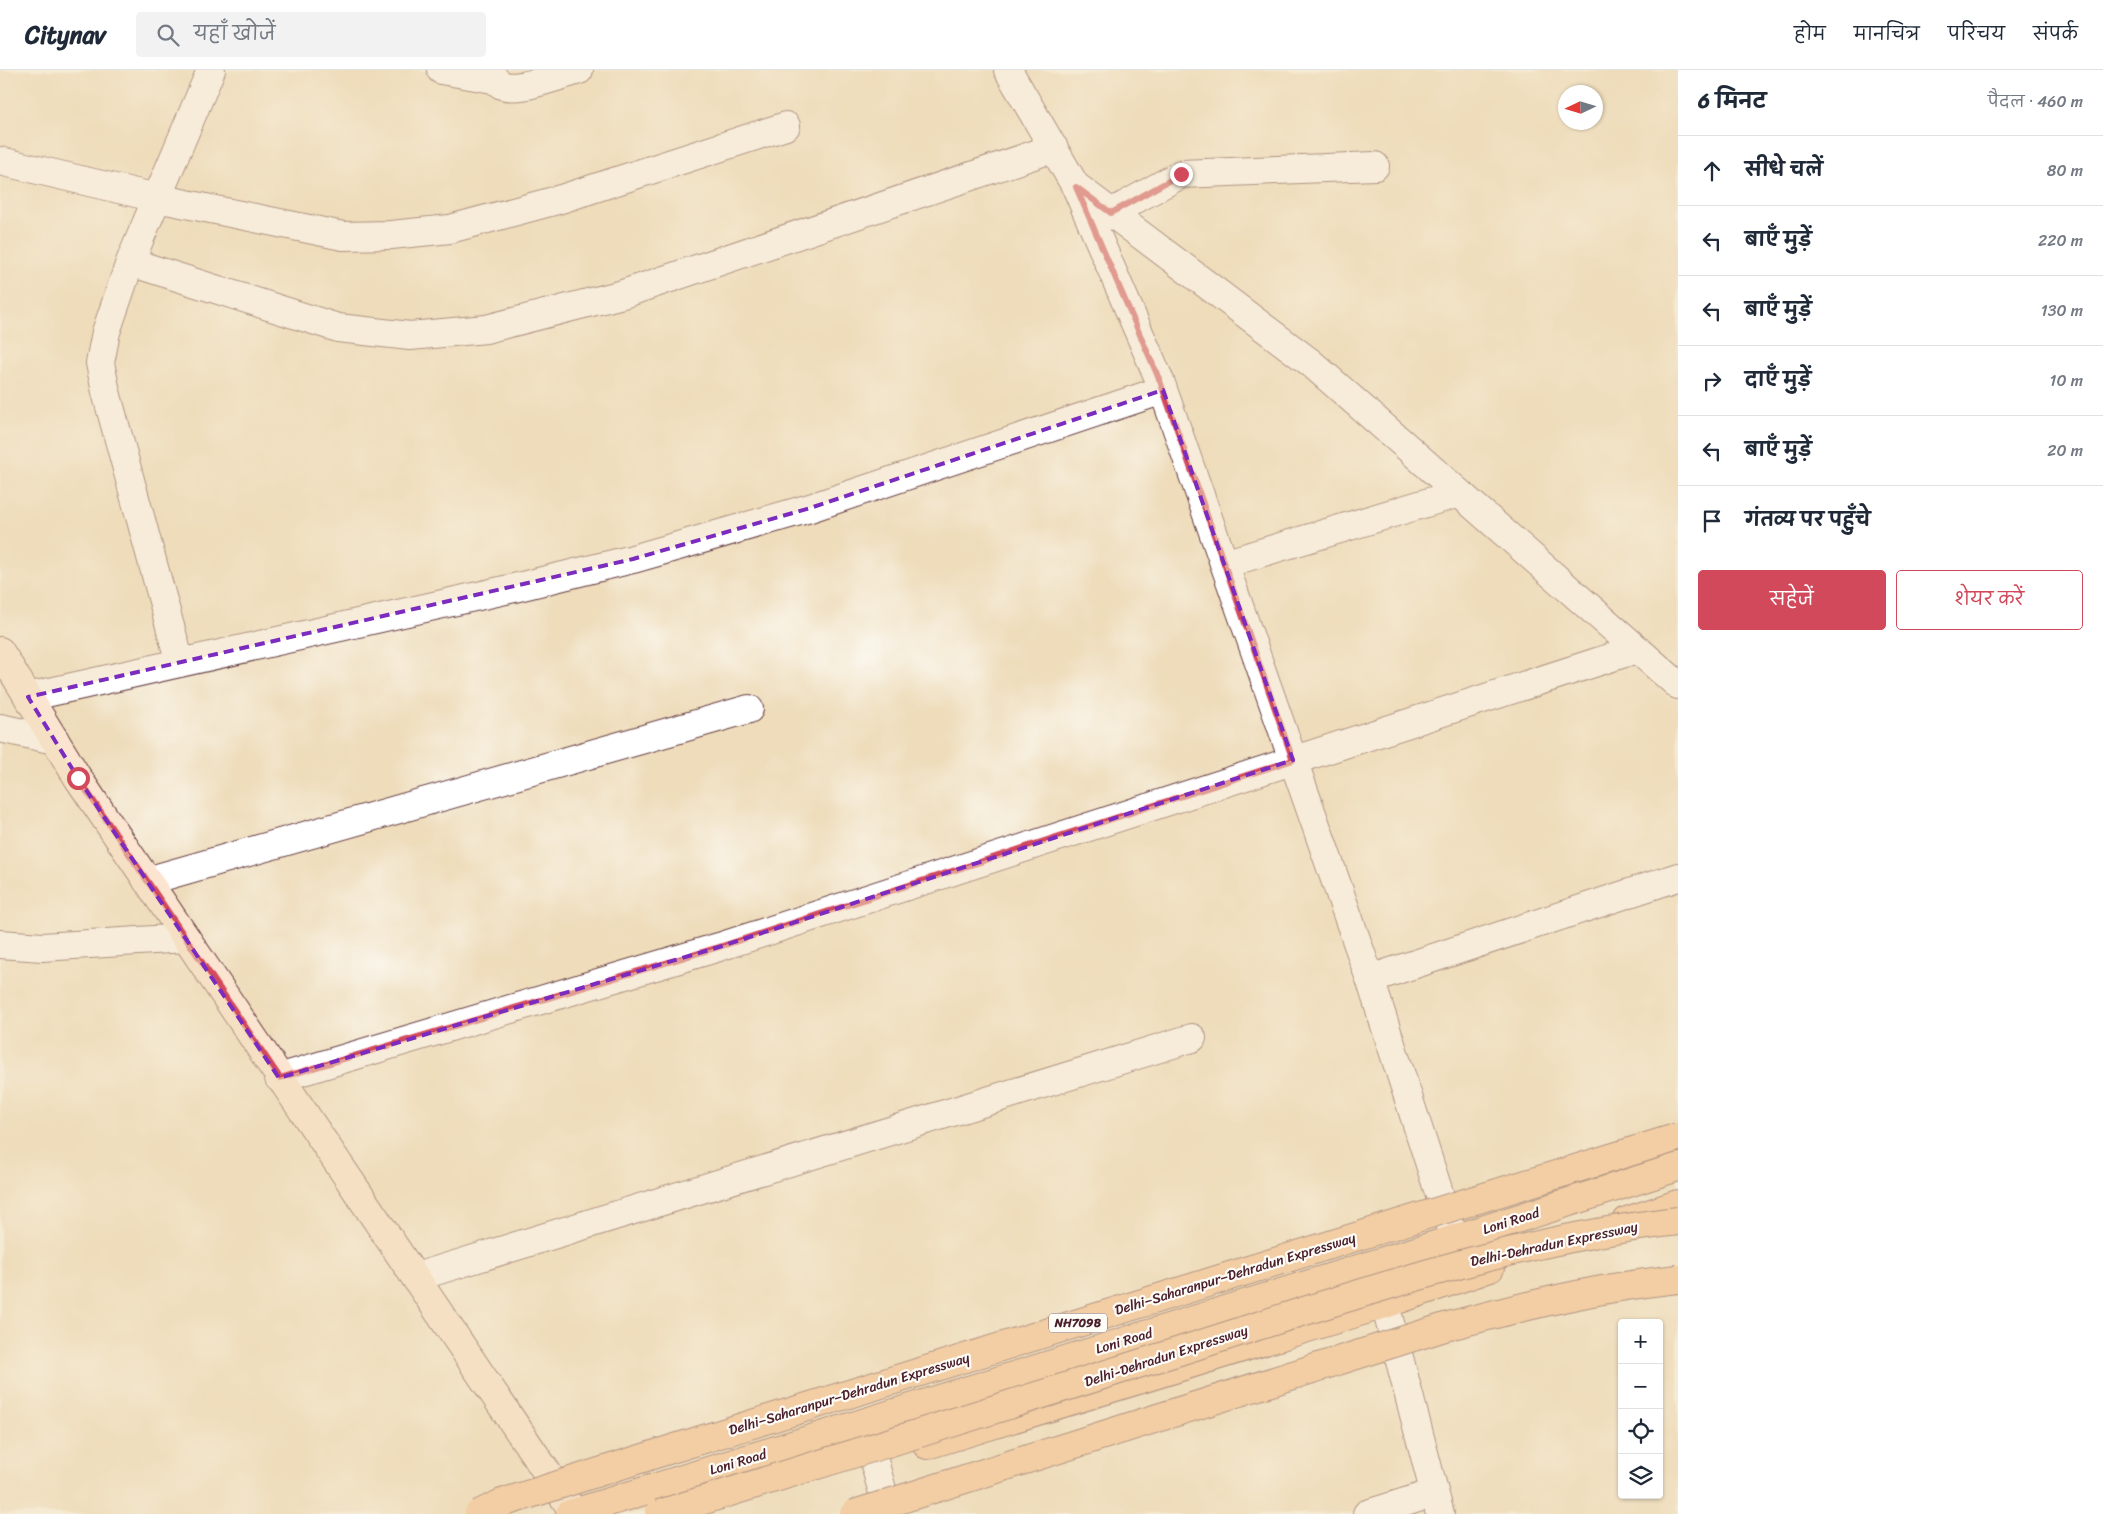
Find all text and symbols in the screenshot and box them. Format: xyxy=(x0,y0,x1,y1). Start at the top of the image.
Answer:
search box xyxy=(136,12,486,57)
text: Citynav xyxy=(25,14,106,56)
text: यहाँ खोजें xyxy=(194,17,276,50)
text: होम xyxy=(1794,18,1826,50)
text: मानचित्र xyxy=(1854,18,1920,50)
text: परिचय xyxy=(1948,18,2005,50)
text: संपर्क xyxy=(2033,18,2078,50)
icon: search xyxy=(154,21,182,49)
text: 6 मिनट xyxy=(1698,82,1766,120)
north arrow xyxy=(1558,85,1603,130)
text: पैदल · 460 m xyxy=(1988,87,2083,116)
text: सीधे चलें xyxy=(1745,153,1823,186)
text: 80 m xyxy=(2047,156,2083,185)
icon: ahead xyxy=(1698,157,1726,185)
route end xyxy=(1170,163,1193,186)
text: बाएँ मुड़ें xyxy=(1745,223,1812,256)
text: 220 m xyxy=(2038,226,2083,255)
icon: left xyxy=(1698,227,1726,255)
text: बाएँ मुड़ें xyxy=(1745,293,1812,326)
text: 130 m xyxy=(2041,296,2083,325)
icon: left xyxy=(1698,297,1726,325)
text: दाएँ मुड़ें xyxy=(1745,363,1811,396)
text: 10 m xyxy=(2050,366,2083,395)
icon: right xyxy=(1698,367,1726,395)
text: बाएँ मुड़ें xyxy=(1745,433,1812,466)
text: 20 m xyxy=(2047,436,2083,465)
icon: left xyxy=(1698,437,1726,465)
text: गंतव्य पर पहुँचे xyxy=(1745,503,1870,536)
icon: arrive xyxy=(1698,507,1726,535)
button: सहेजें xyxy=(1698,570,1886,630)
button: शेयर करें xyxy=(1896,570,2083,630)
route start xyxy=(67,767,90,790)
street label: Loni Road xyxy=(1479,1200,1544,1242)
street label: Delhi-Dehradun Expressway xyxy=(1468,1214,1641,1274)
street label: Delhi–Saharanpur–Dehradun Expressway xyxy=(1111,1225,1359,1323)
road number: NH709B xyxy=(1049,1314,1107,1332)
street label: Delhi-Dehradun Expressway xyxy=(1081,1318,1252,1394)
map controls xyxy=(1618,1319,1663,1499)
button: + xyxy=(1618,1319,1663,1364)
street label: Loni Road xyxy=(1092,1320,1157,1362)
street label: Delhi–Saharanpur–Dehradun Expressway xyxy=(725,1345,973,1443)
button: − xyxy=(1618,1364,1663,1409)
button: locate xyxy=(1618,1409,1663,1454)
street label: Loni Road xyxy=(706,1441,771,1483)
button: layers xyxy=(1618,1454,1663,1499)

